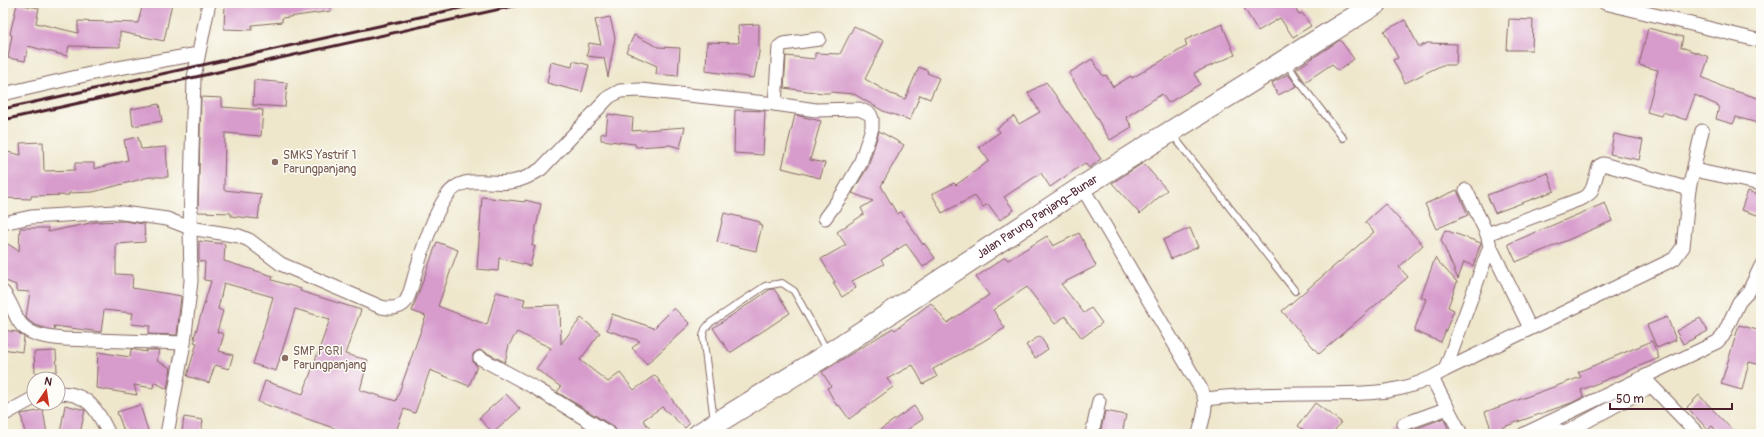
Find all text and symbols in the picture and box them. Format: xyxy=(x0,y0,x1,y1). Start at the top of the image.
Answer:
place label: SMKS Yastrif 1 Parungpanjang xyxy=(283,148,356,177)
marker: SMKS Yastrif 1 Parungpanjang xyxy=(270,157,280,167)
street label: Jalan Parung Panjang–Bunar xyxy=(974,172,1101,262)
place label: SMP PGRI Parungpanjang xyxy=(293,344,366,373)
marker: SMP PGRI Parungpanjang xyxy=(280,353,290,363)
north arrow xyxy=(26,371,66,411)
text: N xyxy=(43,375,54,389)
scale bar xyxy=(1610,385,1732,411)
text: 50 m xyxy=(1616,392,1644,407)

